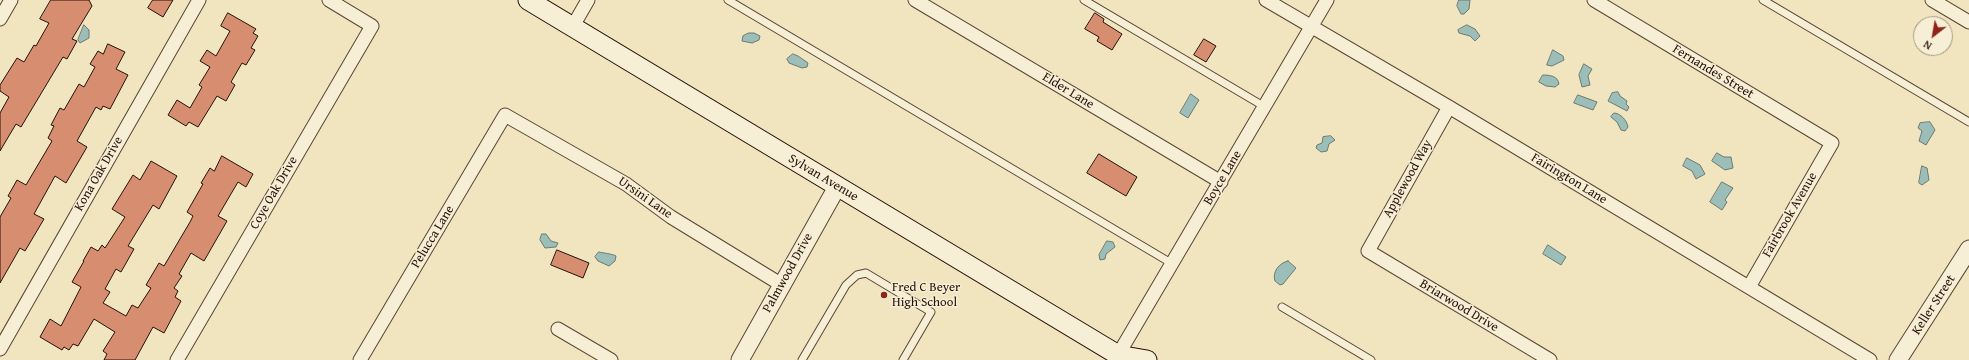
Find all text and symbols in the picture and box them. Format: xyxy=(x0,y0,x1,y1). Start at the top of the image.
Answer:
north arrow xyxy=(1913,16,1953,56)
text: N xyxy=(1920,37,1935,54)
street label: Fernandes Street xyxy=(1670,42,1756,102)
street label: Elder Lane xyxy=(1039,70,1097,112)
street label: Kona Oak Drive xyxy=(71,134,127,214)
street label: Applewood Way xyxy=(1380,137,1436,221)
street label: Boyce Lane xyxy=(1201,148,1245,208)
street label: Fairington Lane xyxy=(1528,150,1610,208)
street label: Sylvan Avenue xyxy=(785,151,861,205)
street label: Coye Oak Drive xyxy=(247,154,301,232)
street label: Fairbrook Avenue xyxy=(1759,170,1821,260)
street label: Ursini Lane xyxy=(615,174,675,222)
street label: Pelucca Lane xyxy=(408,203,458,271)
street label: Palmwood Drive xyxy=(760,230,816,316)
street label: Keller Street xyxy=(1909,272,1959,338)
street label: Briarwood Drive xyxy=(1417,276,1501,336)
place label: Fred C Beyer High School xyxy=(892,280,960,311)
marker: Fred C Beyer High School xyxy=(879,290,889,300)

